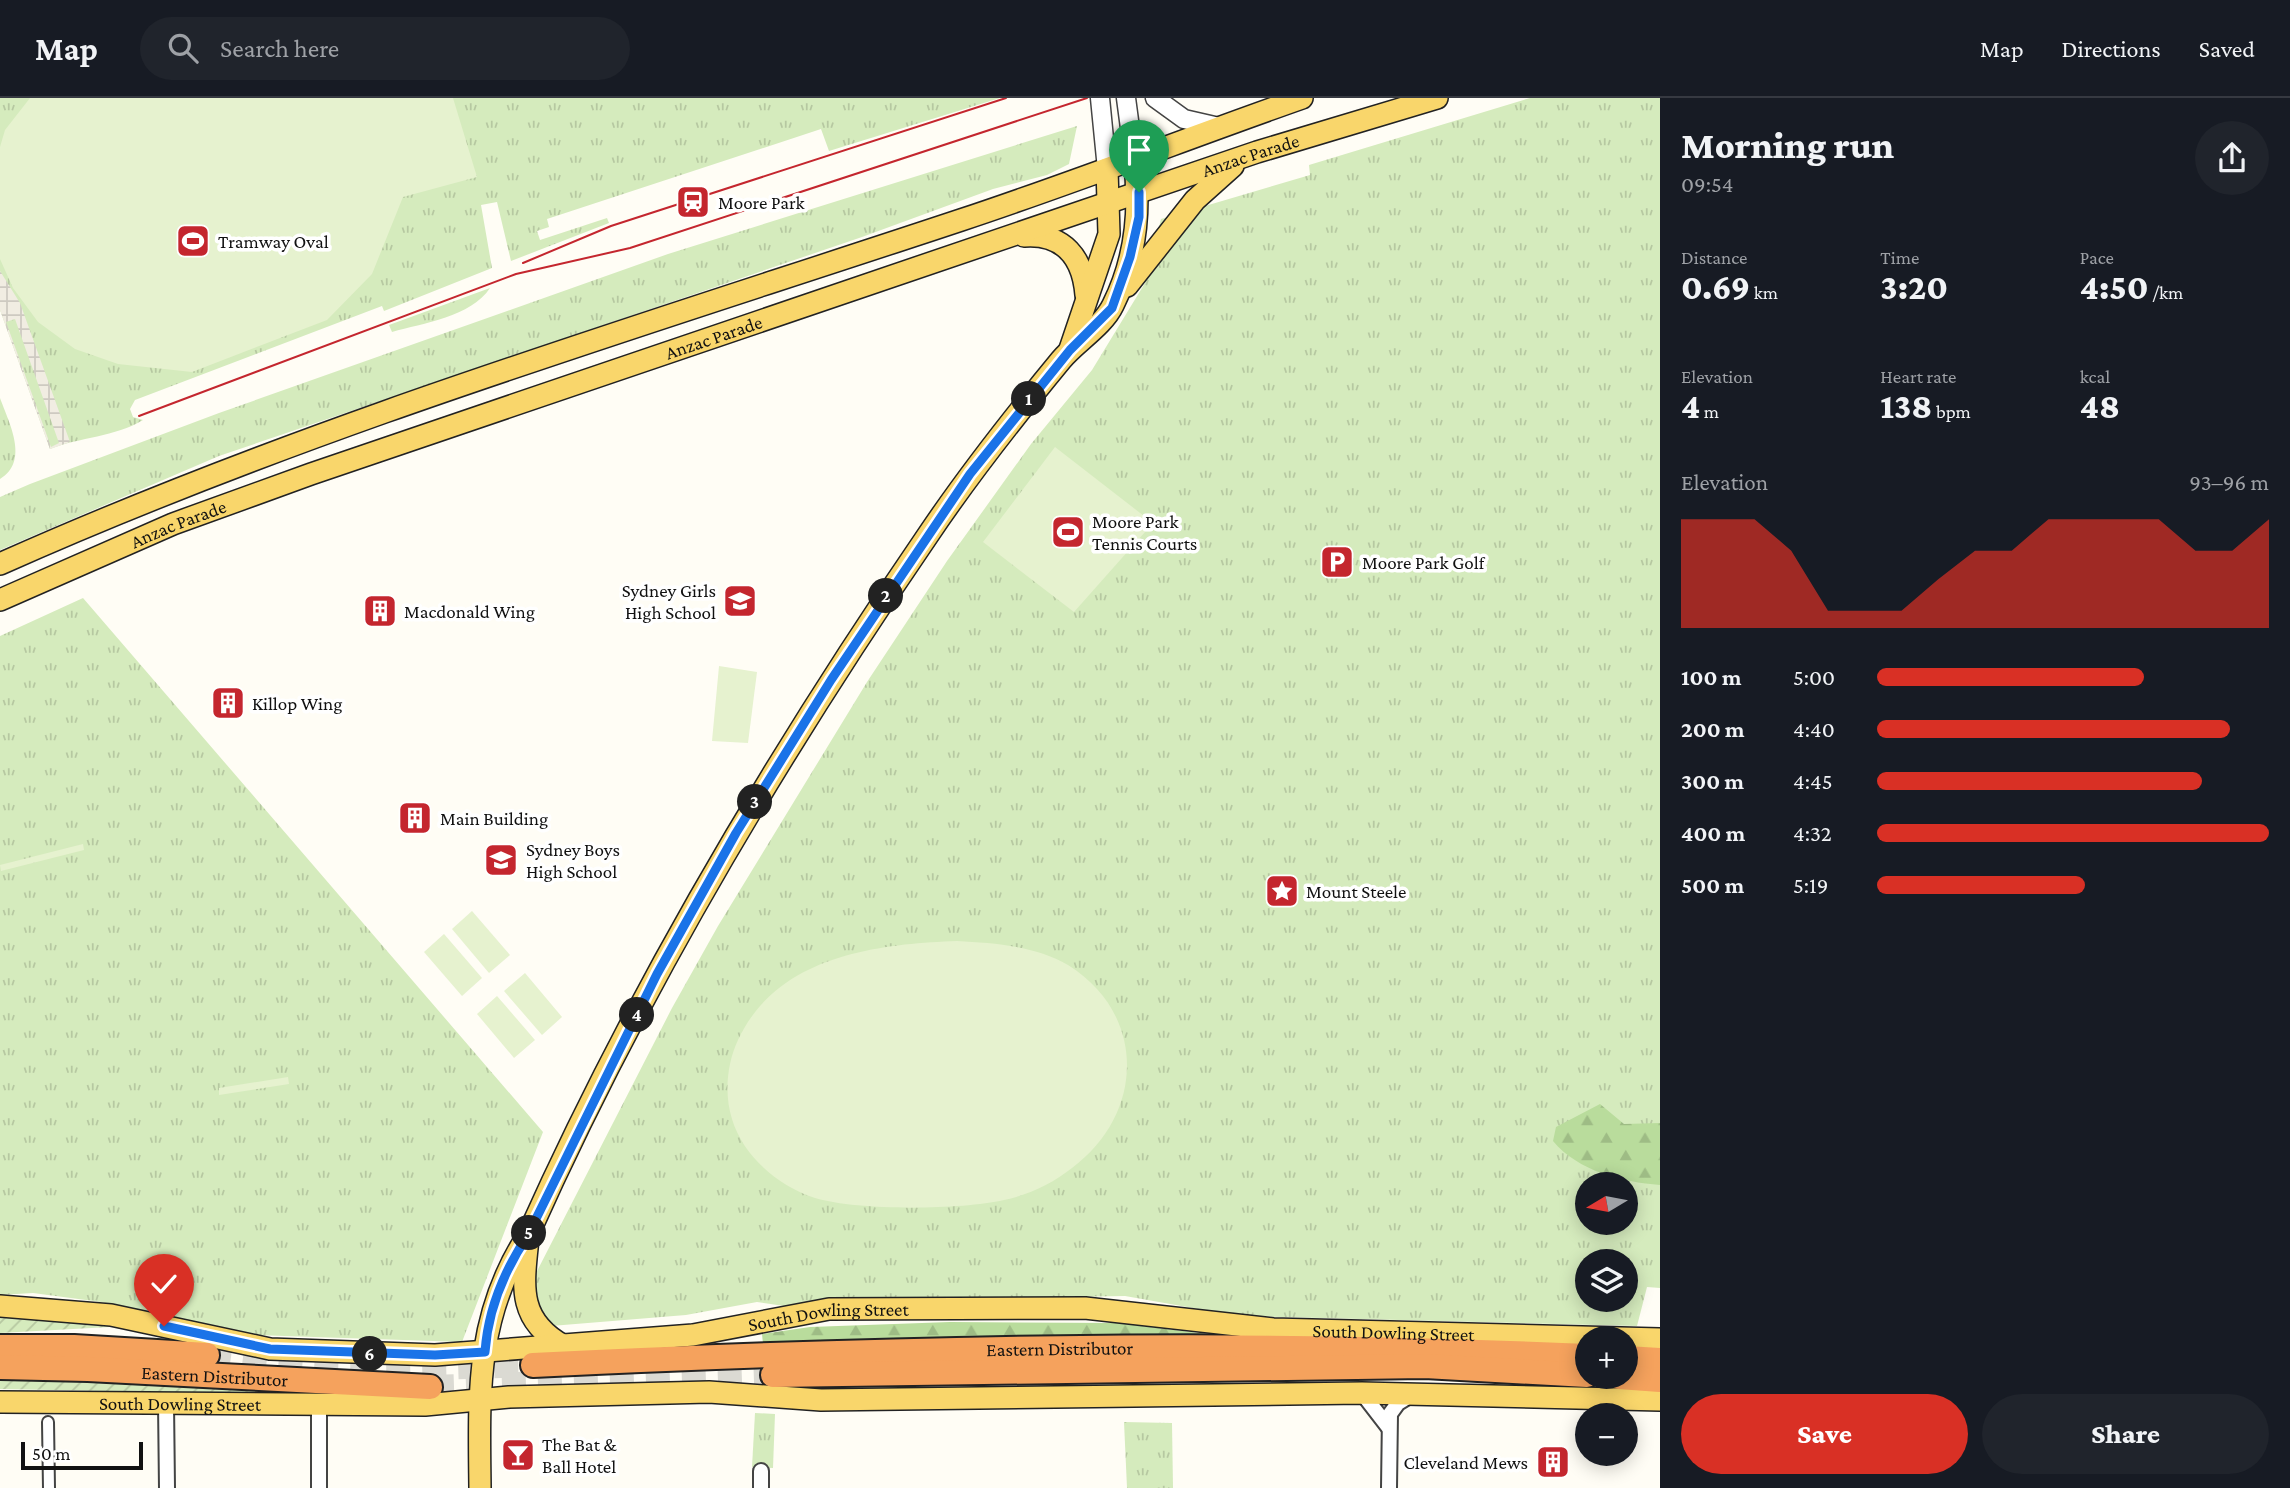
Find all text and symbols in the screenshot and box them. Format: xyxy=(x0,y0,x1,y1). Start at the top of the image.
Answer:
search box xyxy=(140,17,630,80)
icon: search xyxy=(164,29,202,67)
text: Map xyxy=(35,30,98,67)
text: Search here xyxy=(220,34,339,63)
text: Map xyxy=(1980,35,2024,62)
text: Directions xyxy=(2062,35,2161,62)
text: Saved xyxy=(2199,35,2255,62)
pin xyxy=(1109,120,1169,192)
button: share xyxy=(2195,121,2269,195)
text: Morning run xyxy=(1681,124,1894,166)
street label: Anzac Parade xyxy=(1199,130,1302,181)
icon: arrive xyxy=(1120,131,1158,169)
text: 09:54 xyxy=(1681,171,1734,197)
station icon: Moore Park xyxy=(674,183,712,221)
place label: Moore Park xyxy=(718,192,806,213)
sports icon: Tramway Oval xyxy=(174,222,212,260)
place label: Tramway Oval xyxy=(218,231,329,252)
text: Distance xyxy=(1681,247,1747,268)
text: Time xyxy=(1880,247,1919,268)
text: Pace xyxy=(2080,247,2114,268)
text: 0.69 xyxy=(1681,268,1750,307)
text: 3:20 xyxy=(1880,268,1948,307)
text: 4:50 xyxy=(2080,268,2149,307)
text: km xyxy=(1750,282,1778,303)
text: /km xyxy=(2149,282,2183,303)
street label: Anzac Parade xyxy=(663,311,765,364)
text: Elevation xyxy=(1681,366,1753,387)
text: Heart rate xyxy=(1880,366,1956,387)
text: kcal xyxy=(2080,366,2110,387)
pin: 1 xyxy=(1012,382,1046,416)
text: 4 xyxy=(1681,387,1700,426)
text: 138 xyxy=(1880,387,1932,426)
text: 48 xyxy=(2080,387,2120,426)
text: 1 xyxy=(1025,388,1032,409)
text: m xyxy=(1700,401,1719,422)
text: bpm xyxy=(1932,401,1971,422)
text: Elevation xyxy=(1681,469,1768,495)
text: 93–96 m xyxy=(2189,469,2269,495)
street label: Anzac Parade xyxy=(127,496,229,552)
place label: Moore Park Tennis Courts xyxy=(1092,511,1197,554)
sports icon: Moore Park Tennis Courts xyxy=(1049,513,1087,551)
parking icon: Moore Park Golf xyxy=(1318,543,1356,581)
place label: Moore Park Golf xyxy=(1362,552,1486,573)
pin: 2 xyxy=(868,578,903,614)
place label: Sydney Girls High School xyxy=(622,580,716,623)
school or university icon: Sydney Girls High School xyxy=(721,582,759,620)
text: 2 xyxy=(881,585,890,606)
building icon: Macdonald Wing xyxy=(361,592,399,630)
place label: Macdonald Wing xyxy=(404,601,535,622)
text: 100 m xyxy=(1681,664,1741,690)
text: 5:00 xyxy=(1793,664,1835,690)
building icon: Killop Wing xyxy=(209,684,247,722)
place label: Killop Wing xyxy=(252,693,342,714)
text: 200 m xyxy=(1681,716,1745,742)
text: 4:40 xyxy=(1793,716,1835,742)
text: 300 m xyxy=(1681,768,1744,794)
text: 4:45 xyxy=(1793,768,1833,794)
pin: 3 xyxy=(738,784,772,820)
text: 3 xyxy=(750,791,759,812)
building icon: Main Building xyxy=(396,799,434,837)
place label: Main Building xyxy=(440,808,548,829)
text: 400 m xyxy=(1681,820,1745,846)
text: 4:32 xyxy=(1793,820,1832,846)
place label: Sydney Boys High School xyxy=(526,839,620,882)
school or university icon: Sydney Boys High School xyxy=(482,841,520,879)
place icon: Mount Steele xyxy=(1263,872,1301,910)
text: 500 m xyxy=(1681,872,1744,898)
text: 5:19 xyxy=(1793,872,1828,898)
place label: Mount Steele xyxy=(1306,881,1406,902)
pin: 4 xyxy=(620,998,654,1032)
text: 4 xyxy=(631,1004,642,1025)
north arrow xyxy=(1575,1172,1638,1236)
map controls xyxy=(1575,1172,1638,1466)
pin: 5 xyxy=(512,1216,546,1250)
text: 5 xyxy=(524,1222,533,1243)
button: layers xyxy=(1575,1249,1638,1312)
pin xyxy=(134,1254,194,1326)
icon: check xyxy=(145,1265,183,1303)
street label: South Dowling Street xyxy=(746,1299,909,1335)
street label: South Dowling Street xyxy=(1312,1320,1475,1345)
button: + xyxy=(1575,1326,1638,1389)
pin: 6 xyxy=(352,1336,388,1372)
street label: Eastern Distributor xyxy=(986,1337,1134,1360)
text: 6 xyxy=(364,1343,375,1364)
street label: Eastern Distributor xyxy=(141,1362,289,1391)
street label: South Dowling Street xyxy=(99,1393,262,1415)
button: Save xyxy=(1681,1394,1968,1474)
button: Share xyxy=(1982,1394,2269,1474)
button: − xyxy=(1575,1403,1638,1466)
place label: The Bat & Ball Hotel xyxy=(542,1434,617,1477)
bar icon: The Bat & Ball Hotel xyxy=(499,1436,537,1474)
scale bar xyxy=(21,1439,144,1471)
text: 50 m xyxy=(32,1443,71,1464)
building icon: Cleveland Mews xyxy=(1534,1443,1572,1481)
place label: Cleveland Mews xyxy=(1404,1452,1528,1473)

